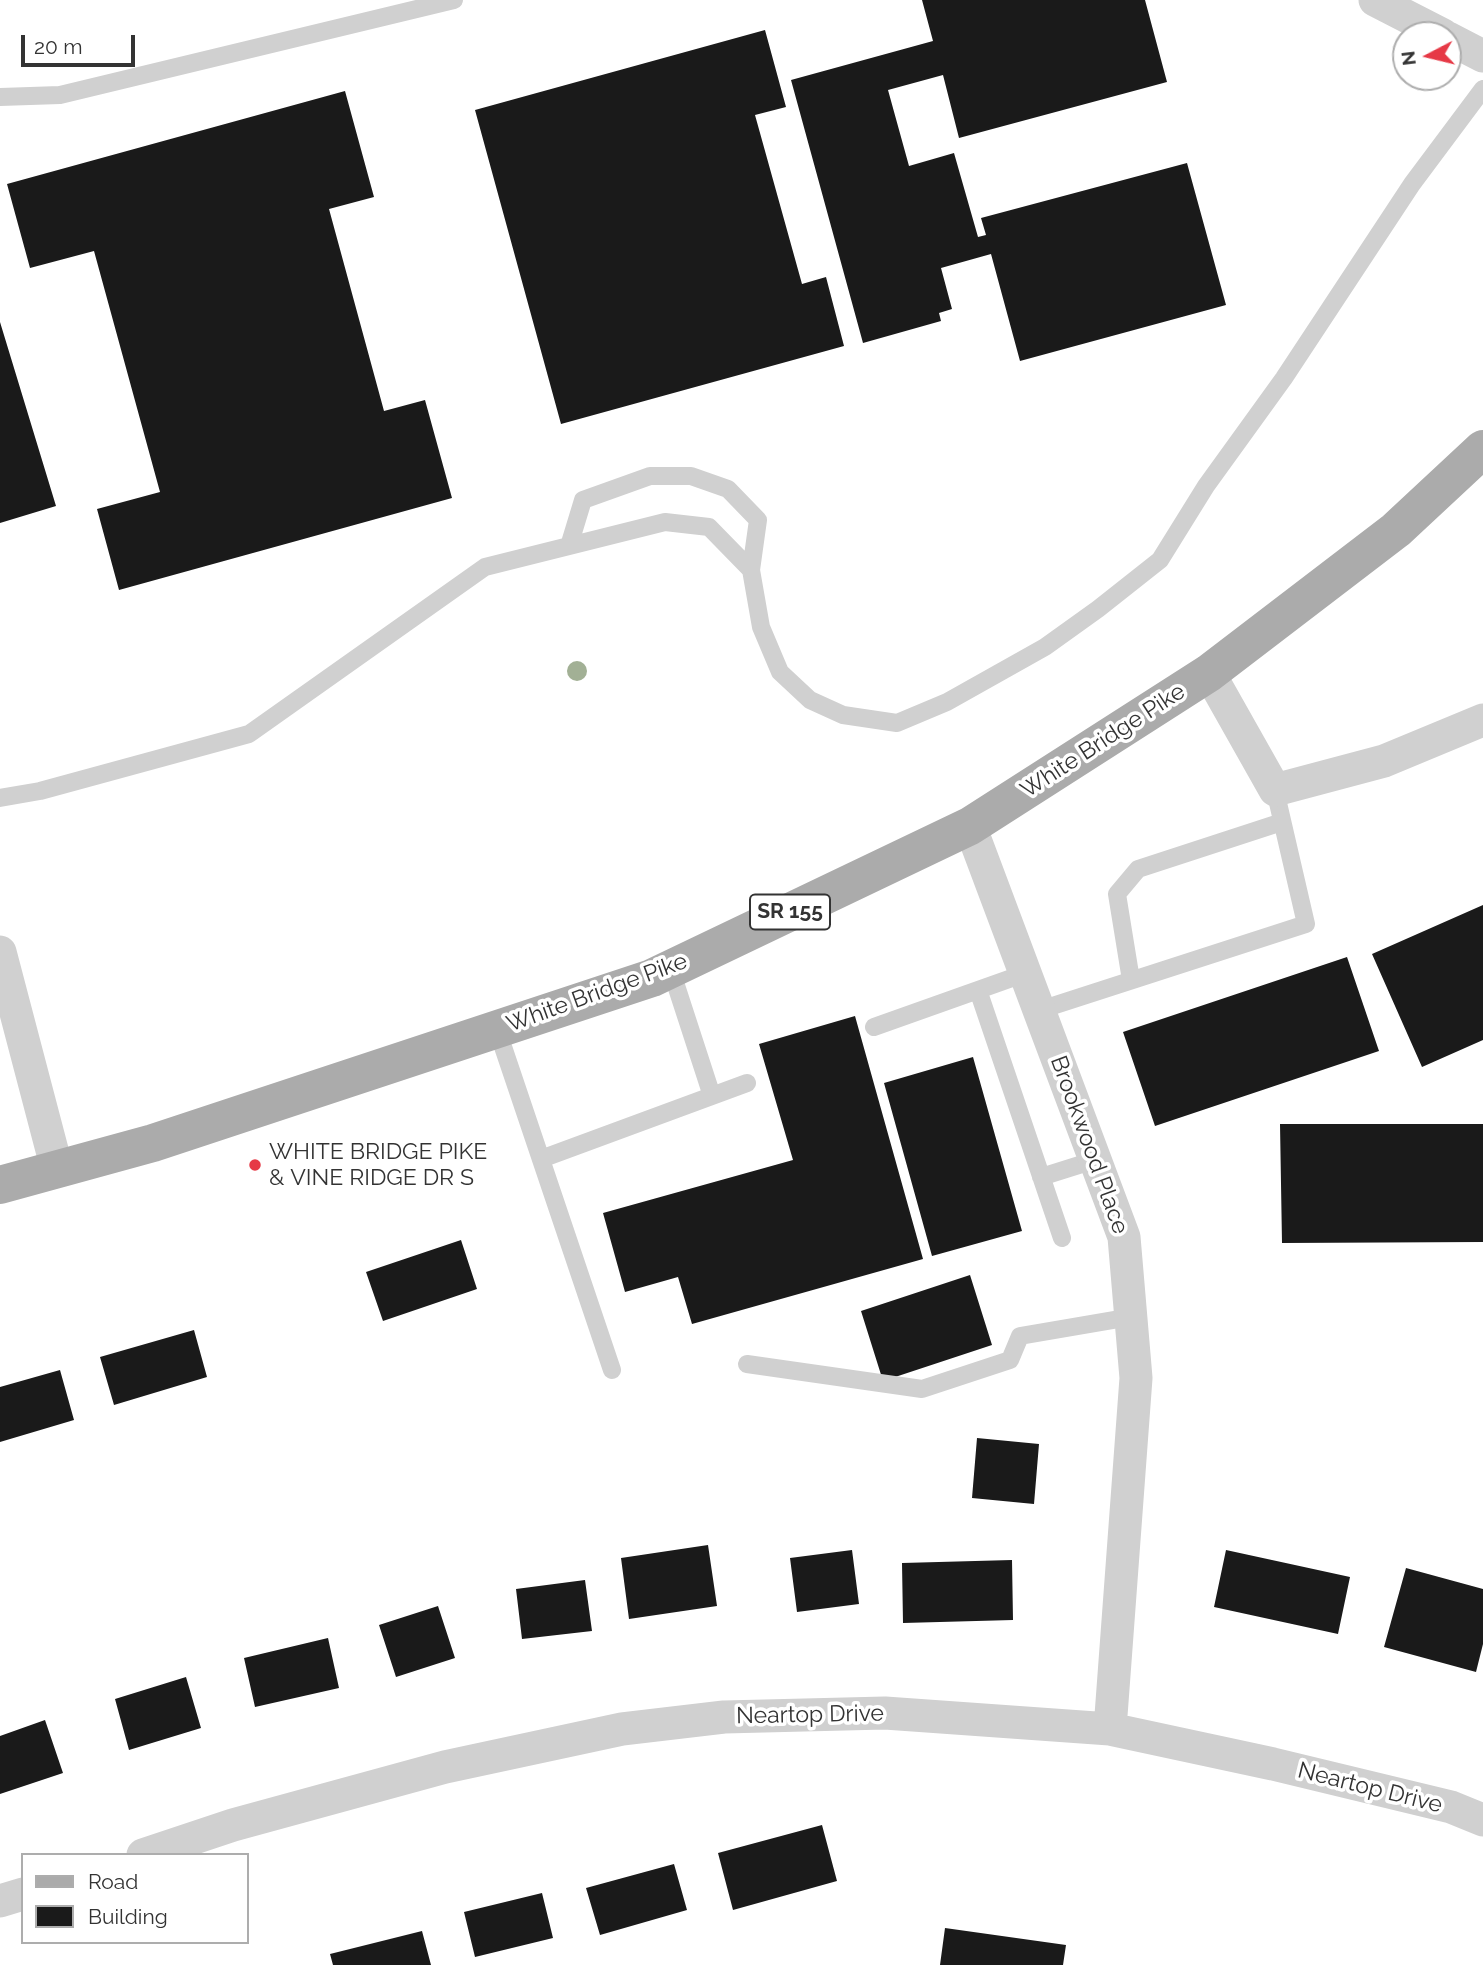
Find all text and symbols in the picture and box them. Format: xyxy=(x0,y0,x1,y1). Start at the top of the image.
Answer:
scale bar xyxy=(24,21,138,65)
north arrow xyxy=(1392,21,1462,91)
text: 20 m xyxy=(34,34,82,59)
text: N xyxy=(1396,50,1420,67)
street label: White Bridge Pike xyxy=(1016,678,1190,804)
road number: SR 155 xyxy=(750,894,830,930)
street label: White Bridge Pike xyxy=(503,948,691,1038)
street label: Brookwood Place xyxy=(1044,1052,1134,1238)
place label: WHITE BRIDGE PIKE & VINE RIDGE DR S xyxy=(269,1138,487,1192)
marker: WHITE BRIDGE PIKE & VINE RIDGE DR S xyxy=(247,1157,263,1173)
street label: Neartop Drive xyxy=(736,1700,884,1730)
street label: Neartop Drive xyxy=(1295,1757,1445,1819)
legend xyxy=(21,1853,248,1944)
text: Road xyxy=(88,1869,138,1894)
text: Building xyxy=(88,1904,168,1929)

